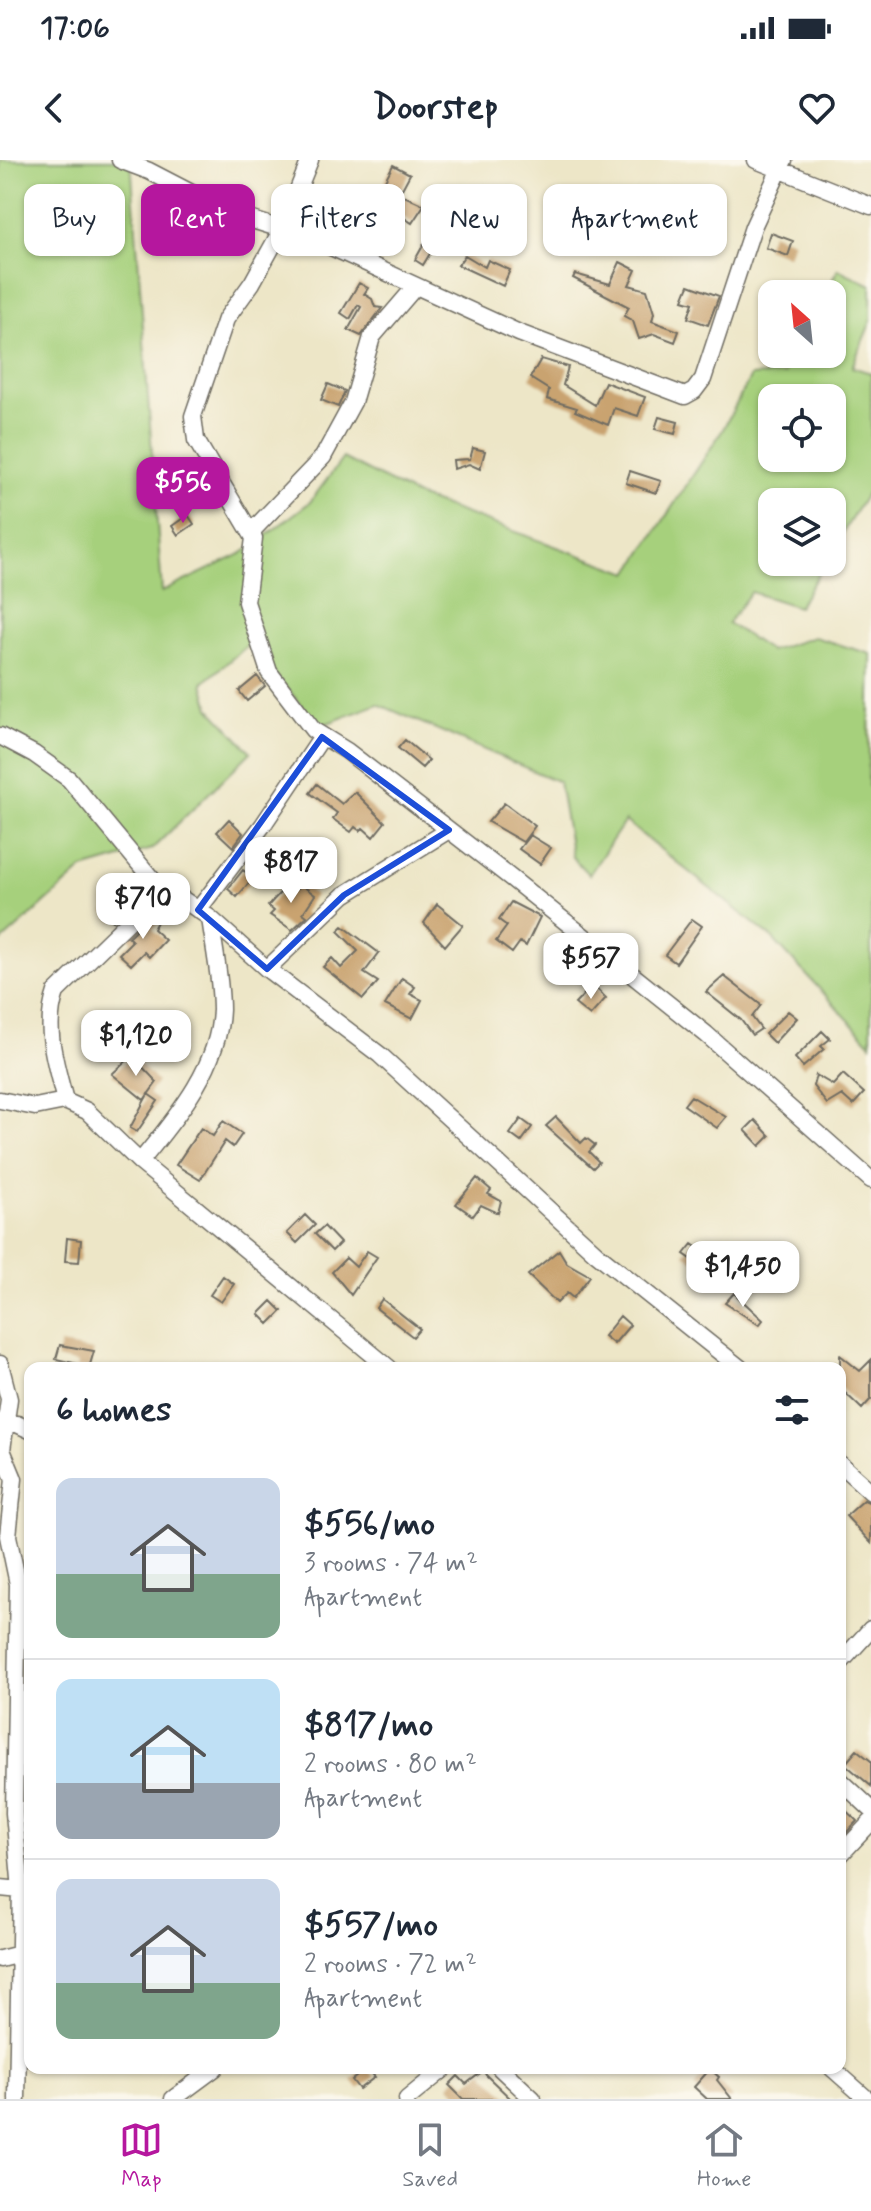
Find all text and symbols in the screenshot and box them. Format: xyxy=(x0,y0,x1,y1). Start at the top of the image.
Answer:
text: 17:06 xyxy=(40,9,110,48)
text: Doorstep xyxy=(373,85,498,132)
icon: back xyxy=(32,86,76,130)
icon: heart xyxy=(795,86,839,130)
chip: Buy xyxy=(24,184,125,256)
chip: Rent xyxy=(141,184,255,256)
chip: Filters xyxy=(271,184,405,256)
chip: New xyxy=(421,184,527,256)
chip: Apartment xyxy=(543,184,727,256)
north arrow xyxy=(758,280,846,368)
map controls xyxy=(758,280,846,576)
button: locate xyxy=(758,384,846,472)
pin: $556 xyxy=(136,457,230,525)
text: $556 xyxy=(154,466,212,500)
button: layers xyxy=(758,488,846,576)
pin: $817 xyxy=(244,837,338,905)
text: $817 xyxy=(263,846,319,880)
pin: $710 xyxy=(96,873,190,941)
text: $710 xyxy=(114,882,172,916)
pin: $557 xyxy=(544,933,638,1001)
text: $557 xyxy=(561,942,621,976)
pin: $1,120 xyxy=(71,1010,201,1078)
text: $1,120 xyxy=(99,1019,173,1053)
pin: $1,450 xyxy=(678,1241,808,1309)
text: $1,450 xyxy=(704,1250,782,1284)
text: 6 homes xyxy=(56,1388,171,1433)
icon: filters xyxy=(770,1388,814,1432)
text: $556/mo xyxy=(304,1502,435,1547)
icon: home xyxy=(120,1510,216,1606)
text: 3 rooms · 74 m² xyxy=(304,1547,478,1581)
text: Apartment xyxy=(304,1581,422,1615)
text: $817/mo xyxy=(304,1703,433,1748)
icon: home xyxy=(120,1711,216,1807)
text: 2 rooms · 80 m² xyxy=(304,1748,477,1782)
text: Apartment xyxy=(304,1782,422,1816)
text: $557/mo xyxy=(304,1903,438,1948)
icon: home xyxy=(120,1911,216,2007)
text: 2 rooms · 72 m² xyxy=(304,1948,477,1982)
text: Apartment xyxy=(304,1982,422,2016)
tab: Map xyxy=(119,2118,163,2194)
tab: Saved xyxy=(402,2118,458,2194)
tab: Home xyxy=(697,2118,752,2194)

